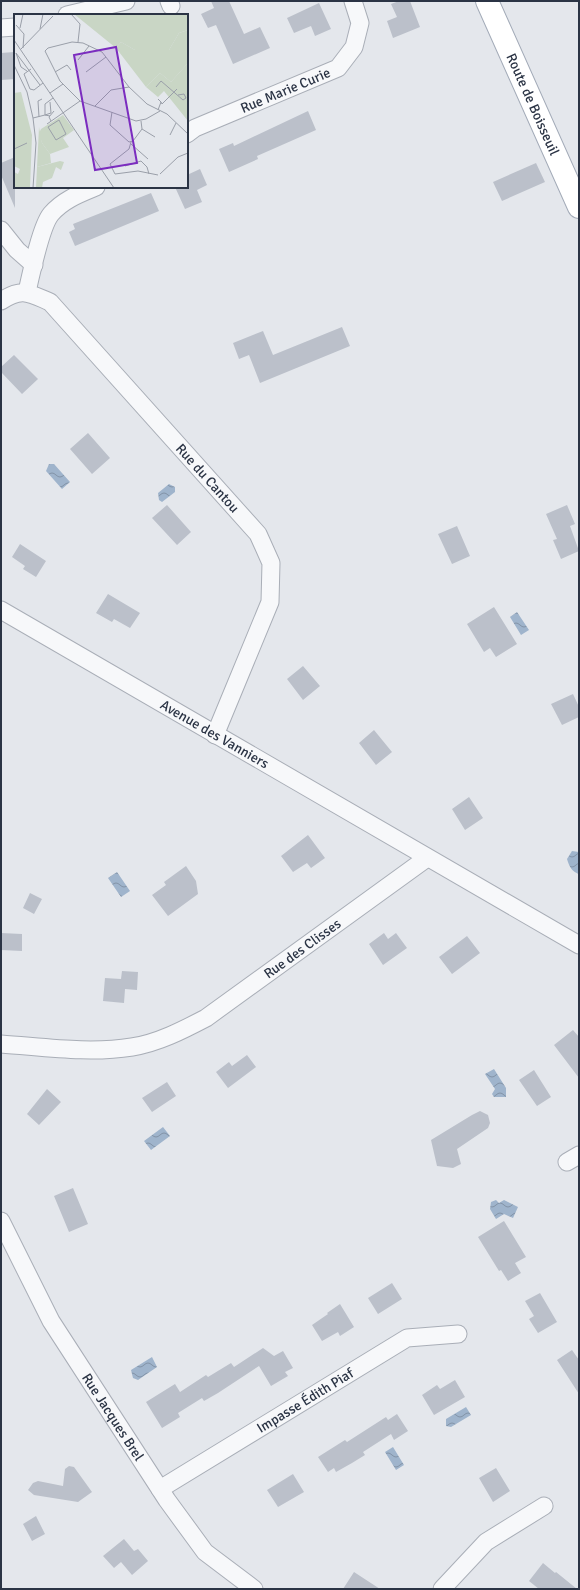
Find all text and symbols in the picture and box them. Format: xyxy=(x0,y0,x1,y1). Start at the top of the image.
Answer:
inset map xyxy=(14,14,188,188)
street label: Route de Boisseuil xyxy=(503,51,563,158)
street label: Rue Marie Curie xyxy=(238,64,333,116)
street label: Rue du Cantou xyxy=(172,440,243,516)
street label: Avenue des Vanniers xyxy=(157,696,272,772)
street label: Rue des Clisses xyxy=(260,915,344,982)
street label: Impasse Édith Piaf xyxy=(254,1364,358,1436)
street label: Rue Jacques Brel xyxy=(79,1370,148,1464)

